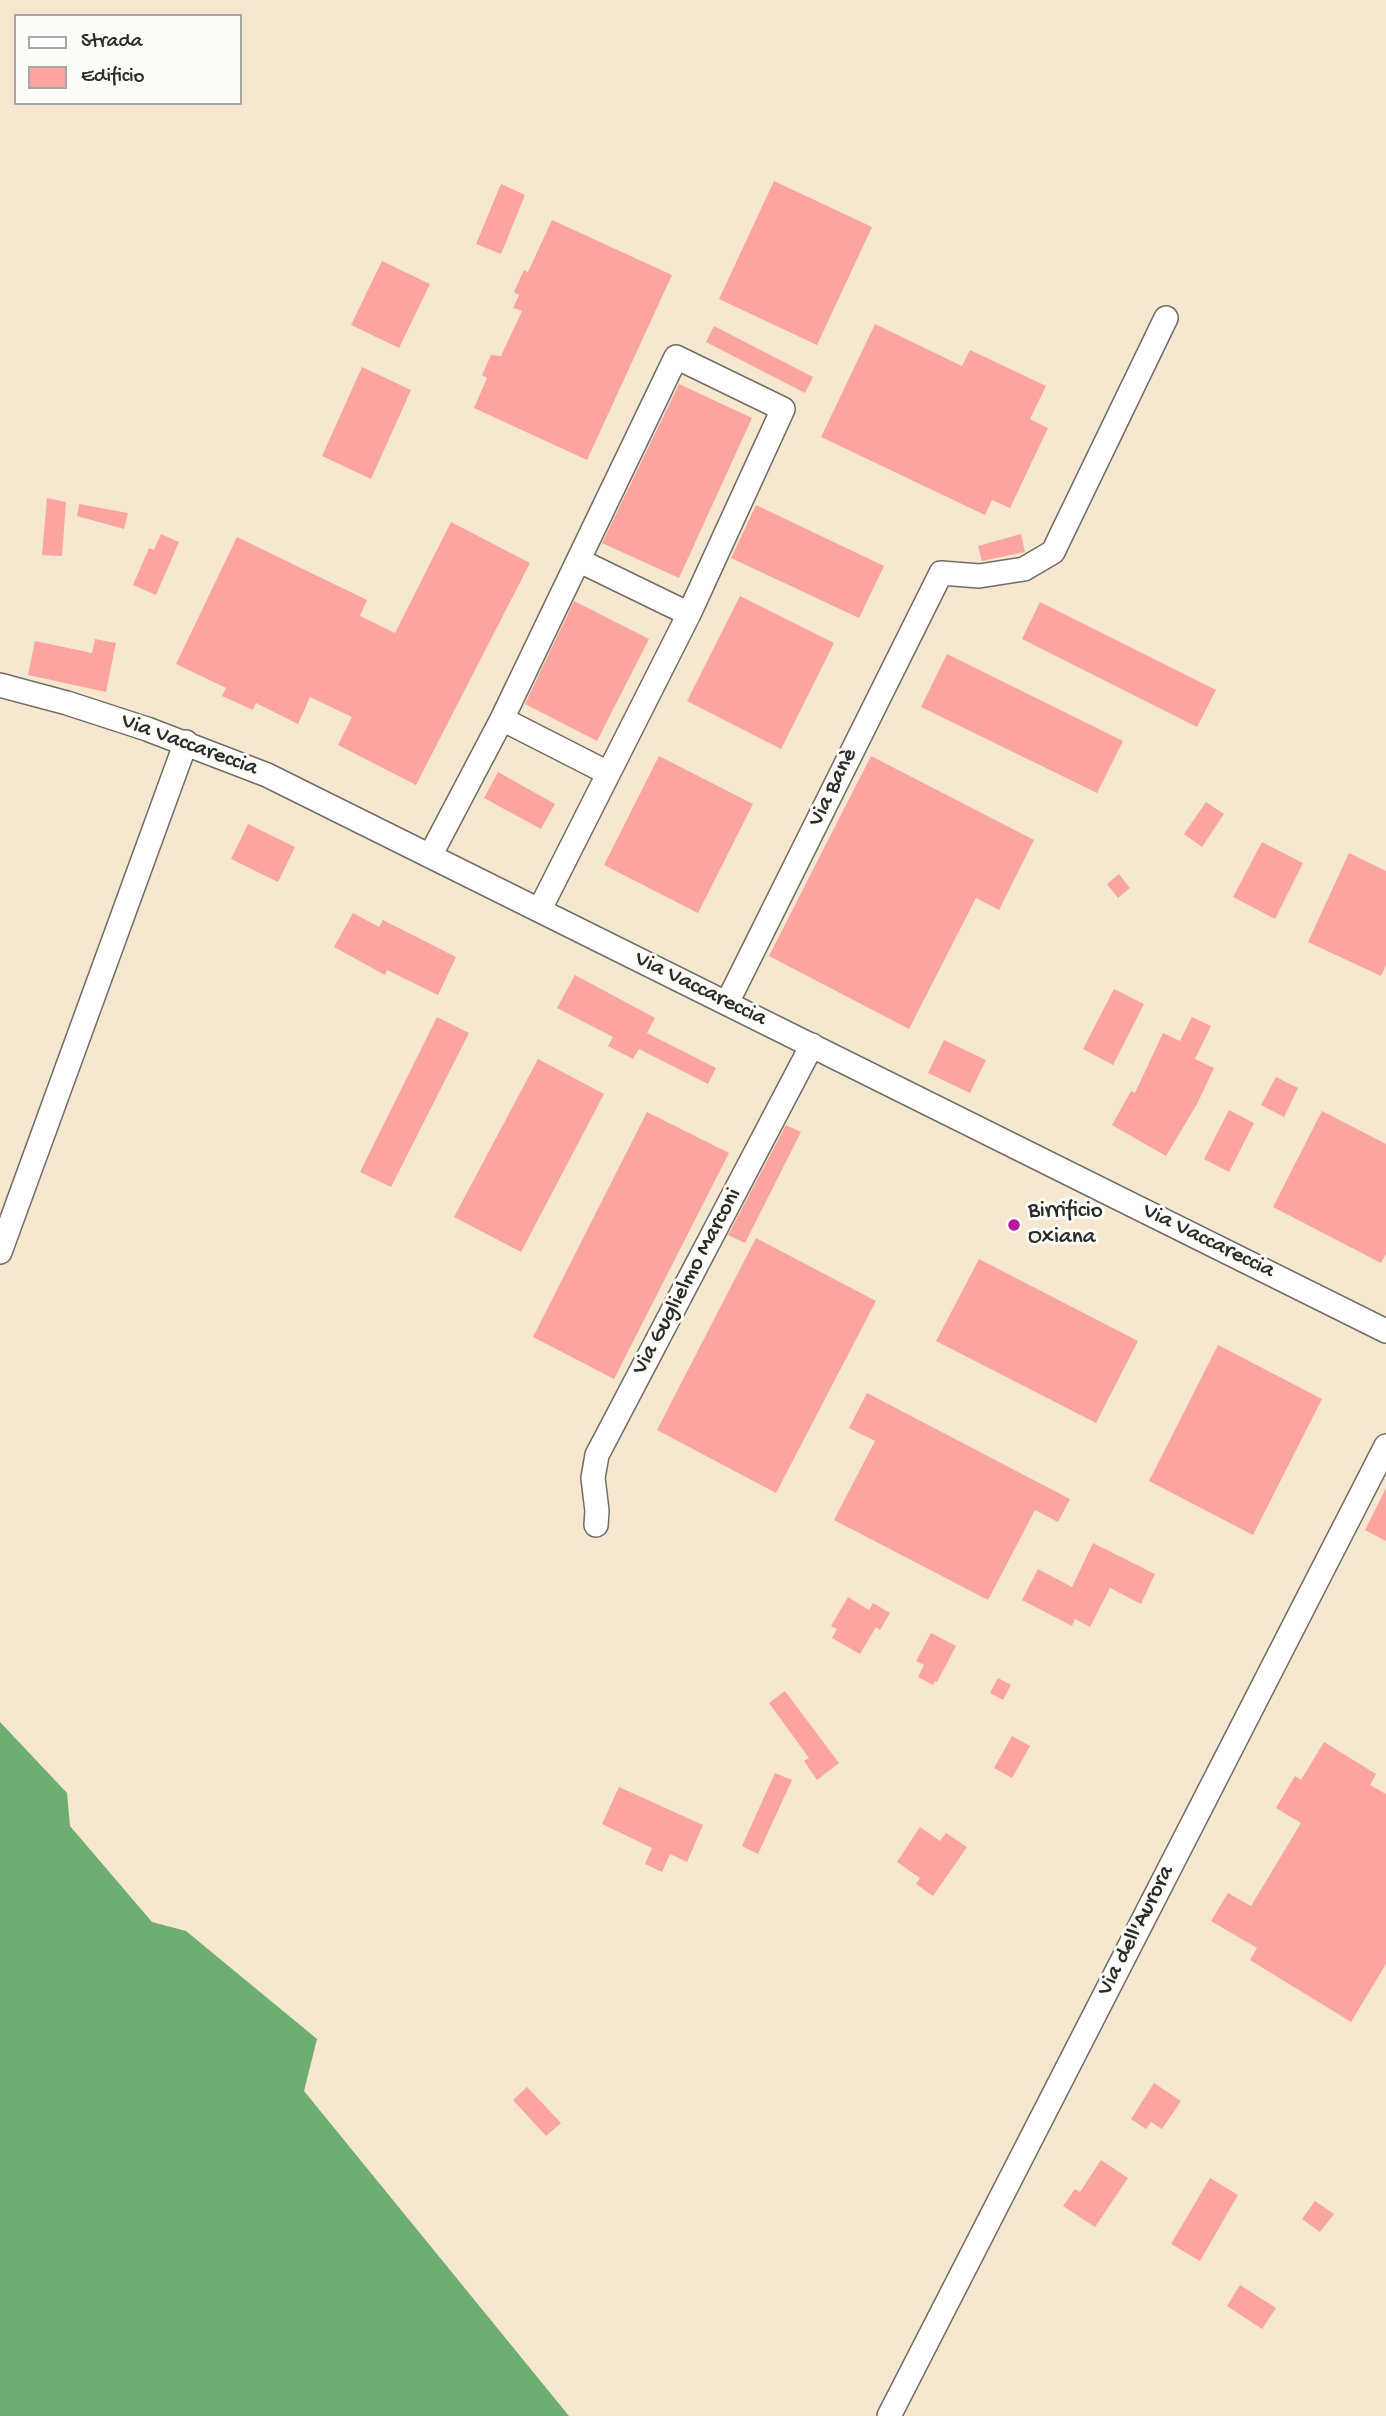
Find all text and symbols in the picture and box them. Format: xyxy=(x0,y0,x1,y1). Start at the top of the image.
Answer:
legend xyxy=(14,14,242,105)
text: Strada xyxy=(81,30,142,55)
text: Edificio xyxy=(81,65,145,90)
street label: Via Vaccareccia xyxy=(117,709,261,783)
street label: Via Banè xyxy=(803,745,865,831)
street label: Via Vaccareccia xyxy=(630,946,770,1034)
street label: Via Guglielmo Marconi xyxy=(627,1184,749,1380)
place label: Birrificio Oxiana xyxy=(1028,1198,1103,1252)
street label: Via Vaccareccia xyxy=(1138,1198,1278,1286)
marker: Birrificio Oxiana xyxy=(1006,1217,1022,1233)
street label: Via dell'Aurora xyxy=(1092,1861,1182,2001)

